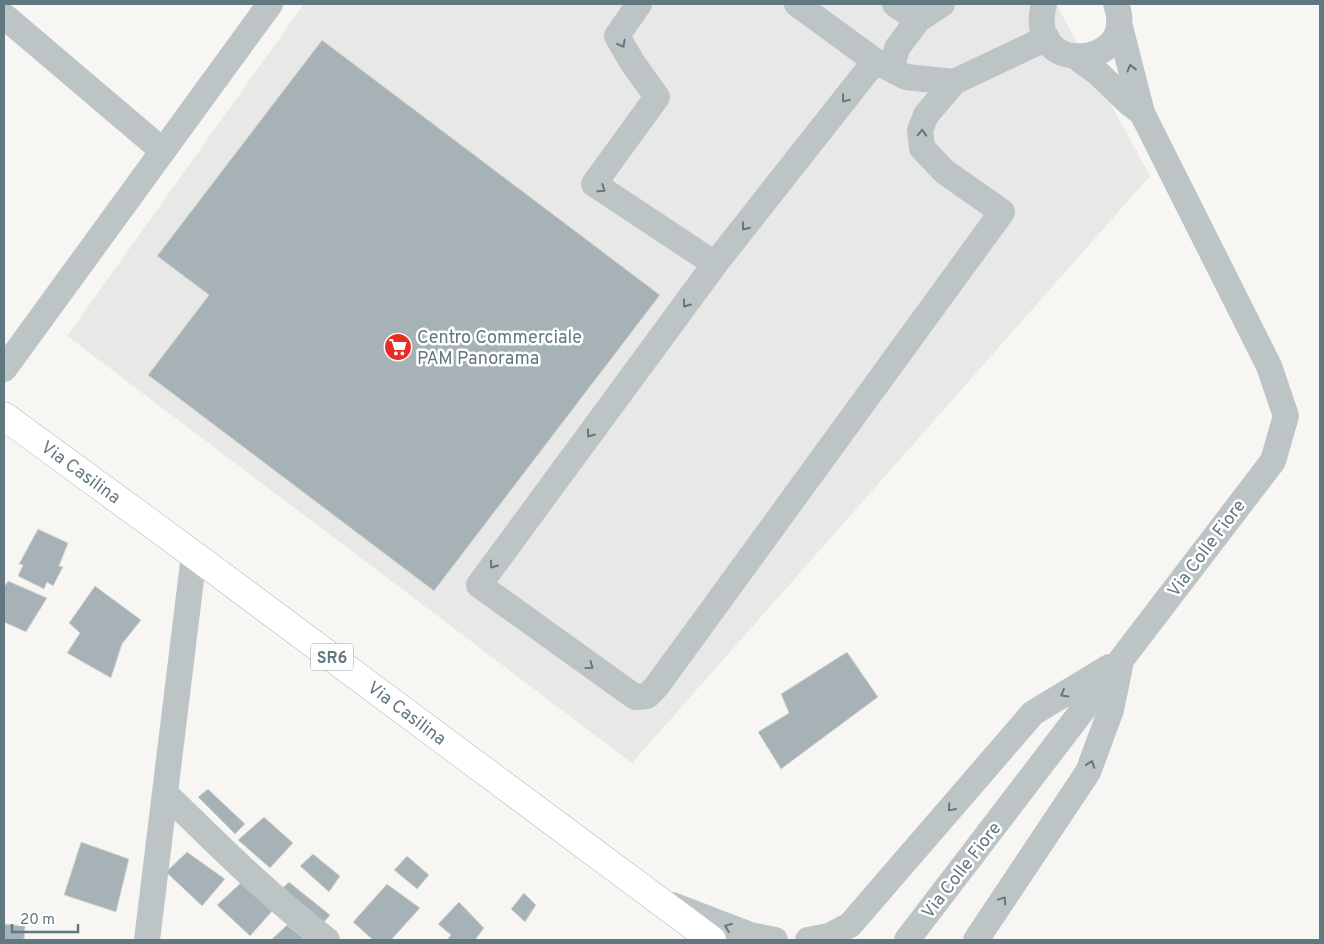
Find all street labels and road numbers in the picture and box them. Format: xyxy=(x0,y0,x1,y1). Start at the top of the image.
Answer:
street label: Via Casilina xyxy=(36,437,125,510)
street label: Via Colle Fiore xyxy=(1163,496,1251,602)
road number: SR6 xyxy=(311,644,353,670)
street label: Via Casilina xyxy=(362,677,450,751)
street label: Via Colle Fiore xyxy=(917,818,1007,924)

